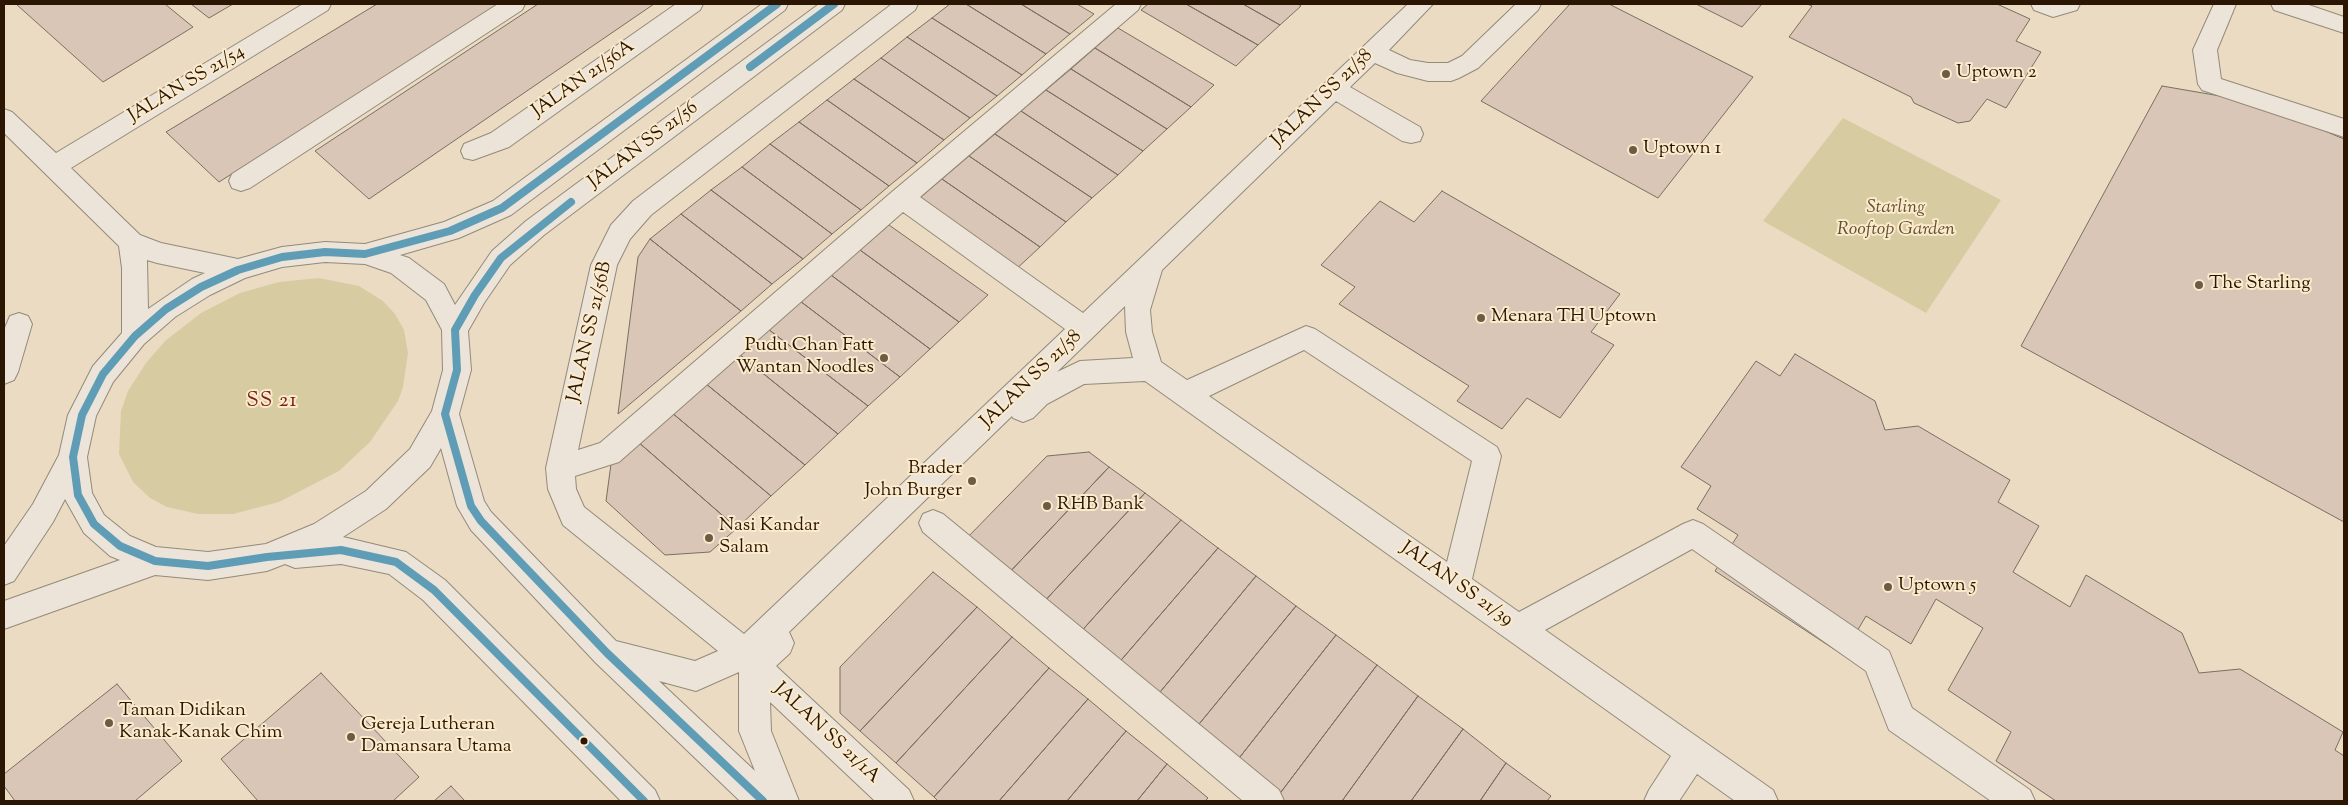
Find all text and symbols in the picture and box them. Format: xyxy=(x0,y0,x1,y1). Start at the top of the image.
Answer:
street label: JALAN 21/56A xyxy=(528,36,640,124)
street label: JALAN SS 21/54 xyxy=(125,41,249,129)
street label: JALAN SS 21/58 xyxy=(1268,45,1378,153)
place label: Uptown 2 xyxy=(1956,63,2037,85)
marker: Uptown 2 xyxy=(1940,68,1952,80)
street label: JALAN SS 21/56 xyxy=(585,97,703,195)
place label: Uptown 1 xyxy=(1643,139,1721,161)
marker: Uptown 1 xyxy=(1627,144,1639,156)
park label: Starling Rooftop Garden xyxy=(1837,198,1955,242)
street label: JALAN SS 21/56B xyxy=(564,259,618,405)
place label: The Starling xyxy=(2209,274,2311,296)
marker: The Starling xyxy=(2193,279,2205,291)
place label: Menara TH Uptown xyxy=(1491,307,1657,329)
marker: Menara TH Uptown xyxy=(1475,312,1487,324)
street label: JALAN SS 21/58 xyxy=(977,326,1087,434)
place label: Pudu Chan Fatt Wantan Noodles xyxy=(736,336,874,380)
marker: Pudu Chan Fatt Wantan Noodles xyxy=(878,352,890,364)
district label: SS 21 xyxy=(246,389,298,415)
place label: Brader John Burger xyxy=(865,459,962,503)
marker: Brader John Burger xyxy=(966,475,978,487)
place label: RHB Bank xyxy=(1057,495,1144,517)
marker: RHB Bank xyxy=(1041,500,1053,512)
place label: Nasi Kandar Salam xyxy=(719,516,820,560)
marker: Nasi Kandar Salam xyxy=(703,532,715,544)
street label: JALAN SS 21/39 xyxy=(1395,538,1517,632)
place label: Uptown 5 xyxy=(1898,576,1976,598)
marker: Uptown 5 xyxy=(1882,581,1894,593)
street label: JALAN SS 21/1A xyxy=(768,679,884,789)
place label: Taman Didikan Kanak-Kanak Chim xyxy=(119,701,282,745)
place label: Gereja Lutheran Damansara Utama xyxy=(361,715,512,759)
marker: Taman Didikan Kanak-Kanak Chim xyxy=(103,717,115,729)
marker: Gereja Lutheran Damansara Utama xyxy=(345,731,357,743)
unlabelled marker xyxy=(579,736,589,746)

